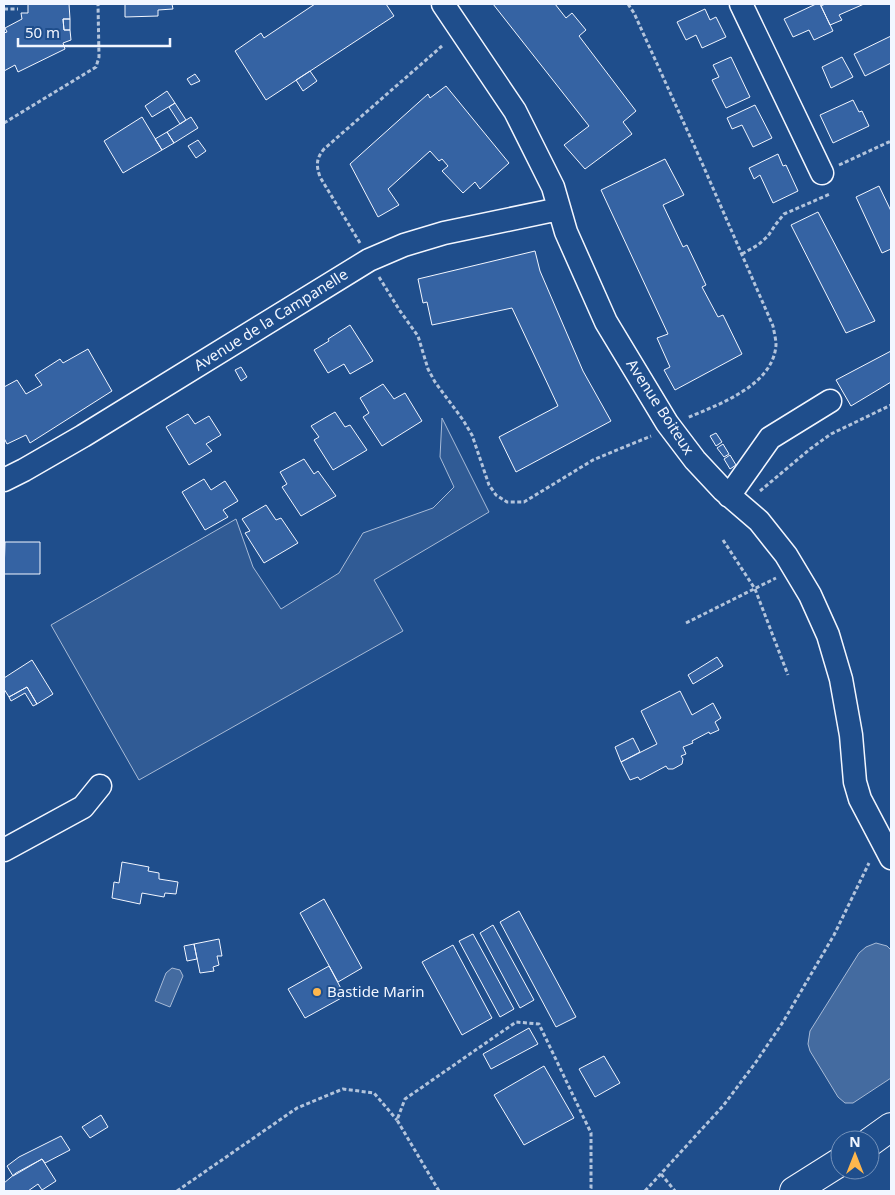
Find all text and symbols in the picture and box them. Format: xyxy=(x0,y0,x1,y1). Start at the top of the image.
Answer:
scale bar xyxy=(18,15,170,47)
text: 50 m xyxy=(25,22,60,42)
street label: Avenue de la Campanelle xyxy=(190,264,351,375)
street label: Avenue Boiteux xyxy=(622,355,699,458)
place label: Bastide Marin xyxy=(327,981,425,1001)
marker: Bastide Marin xyxy=(311,986,323,998)
north arrow xyxy=(830,1130,880,1180)
text: N xyxy=(849,1132,861,1151)

